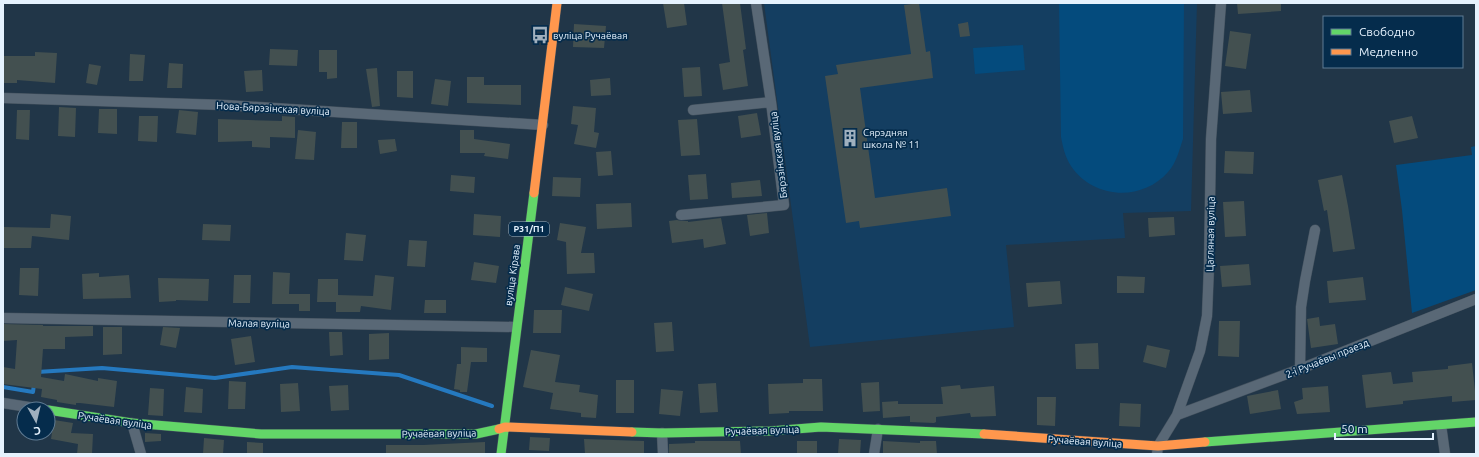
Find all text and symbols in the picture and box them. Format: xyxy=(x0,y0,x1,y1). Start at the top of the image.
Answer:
legend xyxy=(1323,16,1463,68)
bus stop icon: вуліца Ручаёвая xyxy=(530,25,550,45)
text: Свободно xyxy=(1359,25,1415,38)
place label: вуліца Ручаёвая xyxy=(553,30,628,41)
text: Медленно xyxy=(1359,45,1418,58)
street label: Нова-Бярэзінская вуліца xyxy=(216,100,330,117)
street label: Бярэзінская вуліца xyxy=(768,111,789,199)
place label: Сярэдняя школа № 11 xyxy=(863,127,920,150)
building icon: Сярэдняя школа № 11 xyxy=(840,128,860,148)
street label: Цагляная вуліца xyxy=(1204,196,1217,272)
road number: Р31/П1 xyxy=(509,222,549,236)
street label: вуліца Кірава xyxy=(503,244,522,306)
street label: Малая вуліца xyxy=(228,317,290,330)
street label: 2-і Ручаёвы праезд xyxy=(1284,337,1370,380)
north arrow xyxy=(16,401,56,441)
street label: Ручаёвая вуліца xyxy=(77,410,153,431)
scale bar xyxy=(1335,415,1433,441)
text: 50 m xyxy=(1341,422,1368,435)
text: С xyxy=(33,424,42,437)
street label: Ручаёвая вуліца xyxy=(725,424,799,437)
street label: Ручаёвая вуліца xyxy=(402,427,476,440)
street label: Ручаёвая вуліца xyxy=(1047,433,1123,450)

